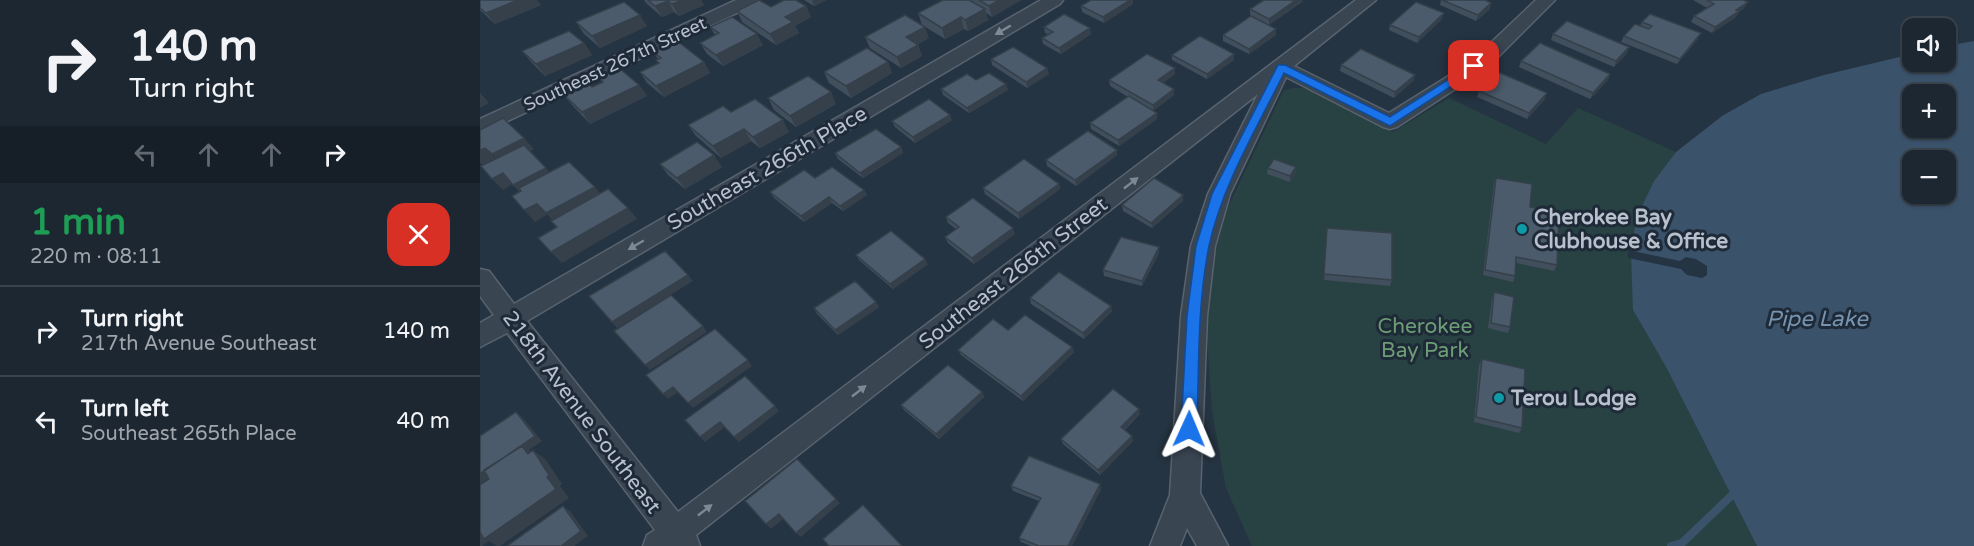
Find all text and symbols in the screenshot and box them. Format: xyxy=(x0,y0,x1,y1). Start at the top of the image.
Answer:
street label: Southeast 267th Street xyxy=(520,12,710,116)
map controls xyxy=(1902,18,1956,204)
button: sound xyxy=(1902,18,1956,72)
text: 140 m xyxy=(129,21,258,72)
icon: right xyxy=(30,24,108,102)
one-way arrow xyxy=(995,24,1012,34)
pin xyxy=(1448,40,1499,91)
icon: arrive xyxy=(1457,49,1490,82)
text: Turn right xyxy=(129,72,255,105)
button: + xyxy=(1902,84,1956,138)
street label: Southeast 266th Place xyxy=(663,101,872,236)
icon: left xyxy=(129,138,162,171)
icon: ahead xyxy=(192,138,225,171)
icon: ahead xyxy=(255,138,288,171)
icon: right xyxy=(318,138,351,171)
button: − xyxy=(1902,150,1956,204)
one-way arrow xyxy=(1122,177,1138,189)
street label: Southeast 266th Street xyxy=(914,192,1113,355)
text: 1 min xyxy=(30,201,126,244)
button: close xyxy=(387,203,450,266)
place label: Cherokee Bay Clubhouse & Office xyxy=(1534,205,1728,254)
marker: Cherokee Bay Clubhouse & Office xyxy=(1515,222,1529,236)
one-way arrow xyxy=(628,239,644,250)
text: 220 m · 08:11 xyxy=(30,245,162,269)
text: Turn right xyxy=(81,306,183,332)
street label: 218th Avenue Southeast xyxy=(497,306,666,519)
water label: Pipe Lake xyxy=(1766,306,1869,332)
park label: Cherokee Bay Park xyxy=(1378,314,1473,363)
icon: right xyxy=(30,315,63,348)
text: 140 m xyxy=(383,318,450,344)
text: 217th Avenue Southeast xyxy=(81,332,317,356)
one-way arrow xyxy=(852,386,867,398)
place label: Terou Lodge xyxy=(1510,386,1636,411)
marker: Terou Lodge xyxy=(1492,391,1506,405)
text: Turn left xyxy=(81,396,169,422)
position arrow xyxy=(1157,397,1221,461)
icon: left xyxy=(30,405,63,438)
text: 40 m xyxy=(396,408,450,434)
text: Southeast 265th Place xyxy=(81,422,297,446)
one-way arrow xyxy=(697,504,713,517)

